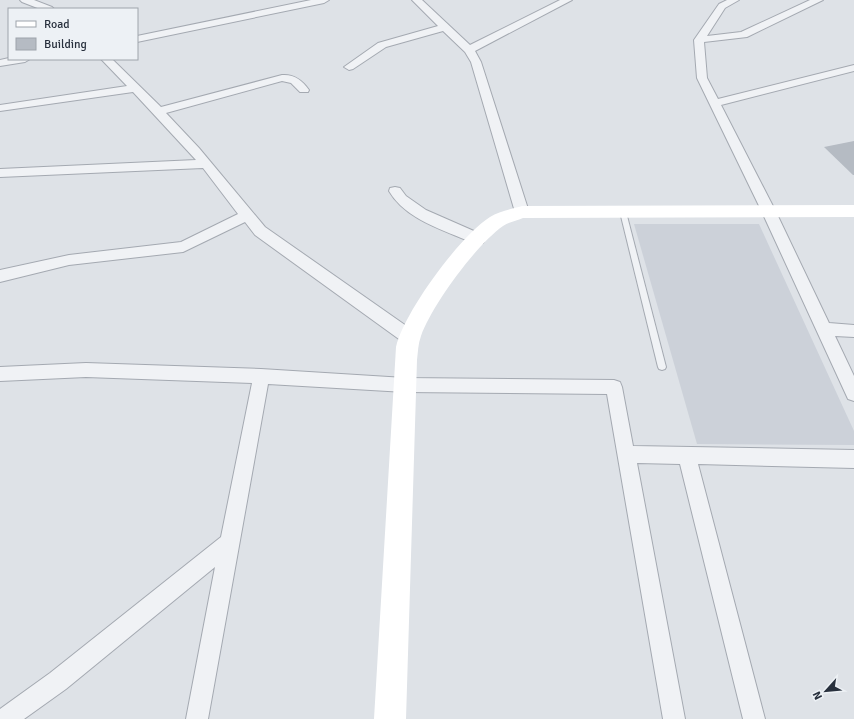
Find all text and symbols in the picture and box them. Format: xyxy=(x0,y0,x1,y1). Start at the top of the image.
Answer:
legend xyxy=(8,8,138,60)
text: Road xyxy=(44,17,70,32)
text: Building xyxy=(44,37,87,52)
north arrow xyxy=(806,671,846,711)
text: N xyxy=(810,689,825,702)

